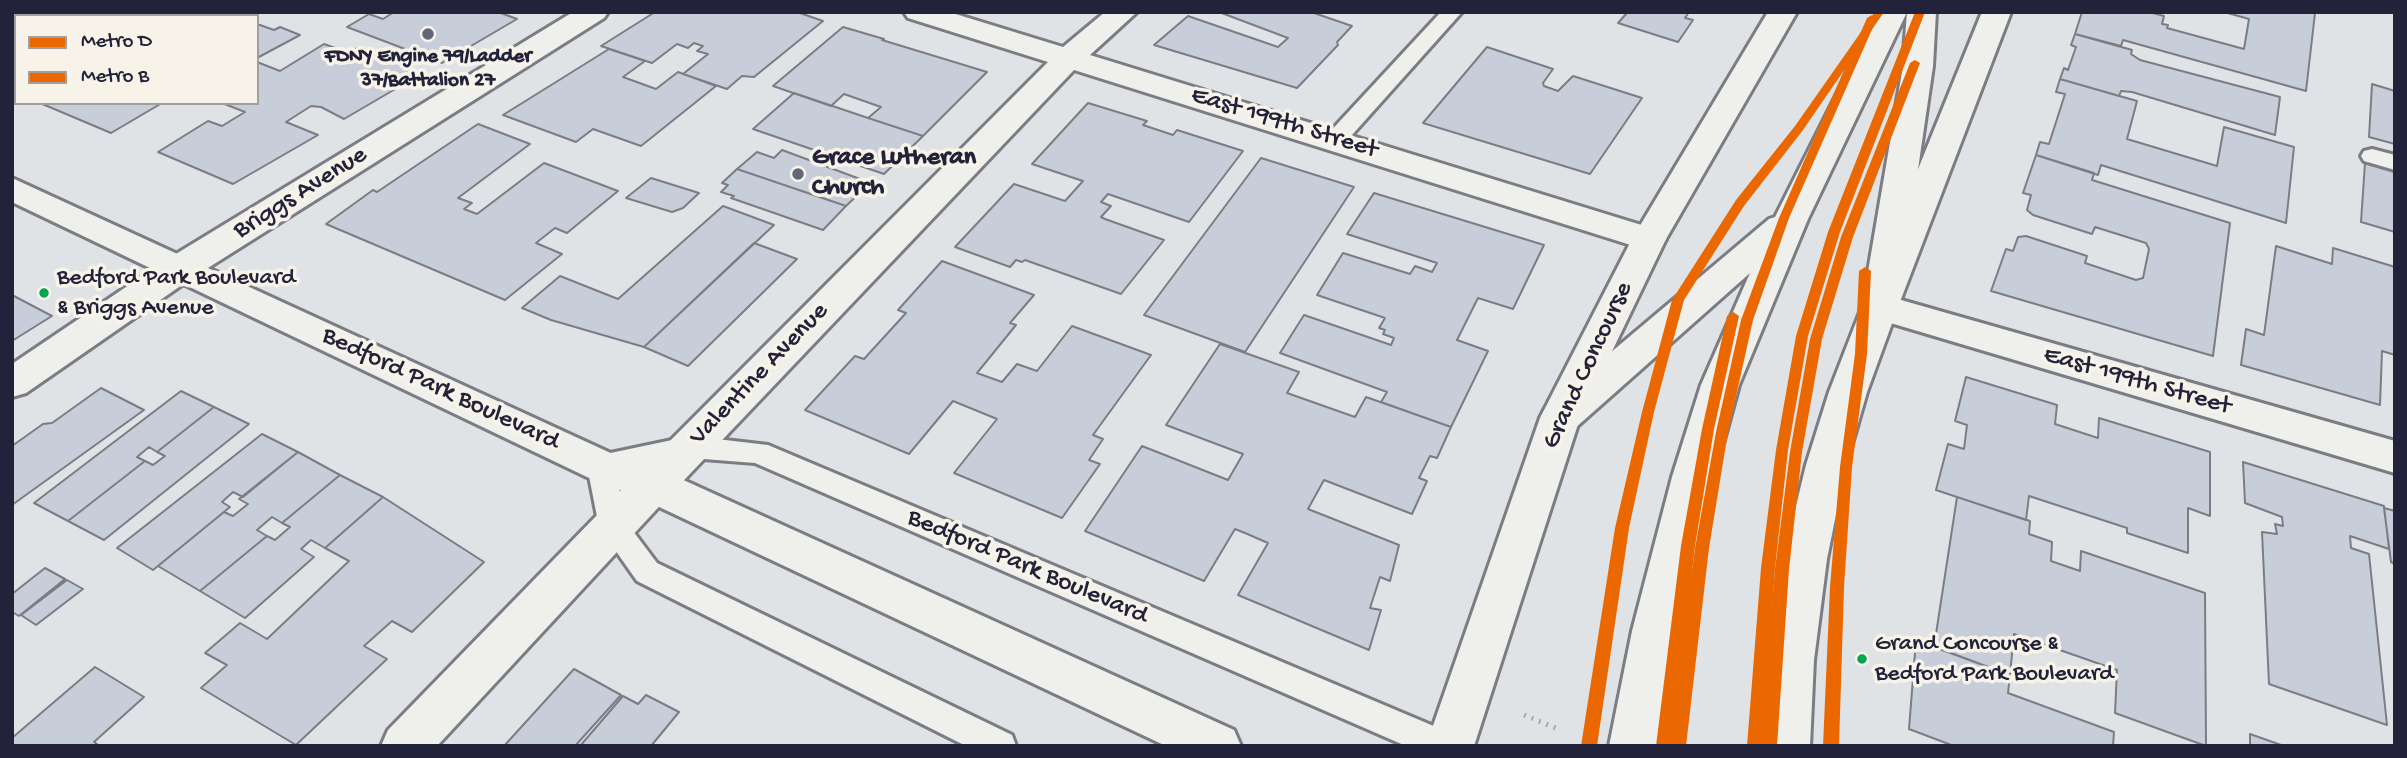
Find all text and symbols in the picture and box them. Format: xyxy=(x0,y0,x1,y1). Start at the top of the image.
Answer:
legend xyxy=(14,14,259,105)
marker: FDNY Engine 79/Ladder 37/Battalion 27 xyxy=(420,26,436,42)
text: Metro D xyxy=(81,30,152,55)
place label: FDNY Engine 79/Ladder 37/Battalion 27 xyxy=(325,45,531,95)
text: Metro B xyxy=(81,65,149,90)
street label: East 199th Street xyxy=(1187,81,1381,167)
street label: Briggs Avenue xyxy=(228,141,374,247)
place label: Grace Lutheran Church xyxy=(812,143,976,204)
marker: Grace Lutheran Church xyxy=(790,166,806,182)
place label: Bedford Park Boulevard & Briggs Avenue xyxy=(57,265,295,321)
street label: Grand Concourse xyxy=(1537,278,1641,454)
marker: Bedford Park Boulevard & Briggs Avenue xyxy=(37,286,51,300)
street label: Valentine Avenue xyxy=(684,297,836,453)
street label: Bedford Park Boulevard xyxy=(316,321,564,459)
street label: East 199th Street xyxy=(2040,340,2234,424)
street label: Bedford Park Boulevard xyxy=(902,503,1152,633)
place label: Grand Concourse & Bedford Park Boulevard xyxy=(1875,631,2113,687)
marker: Grand Concourse & Bedford Park Boulevard xyxy=(1855,652,1869,666)

